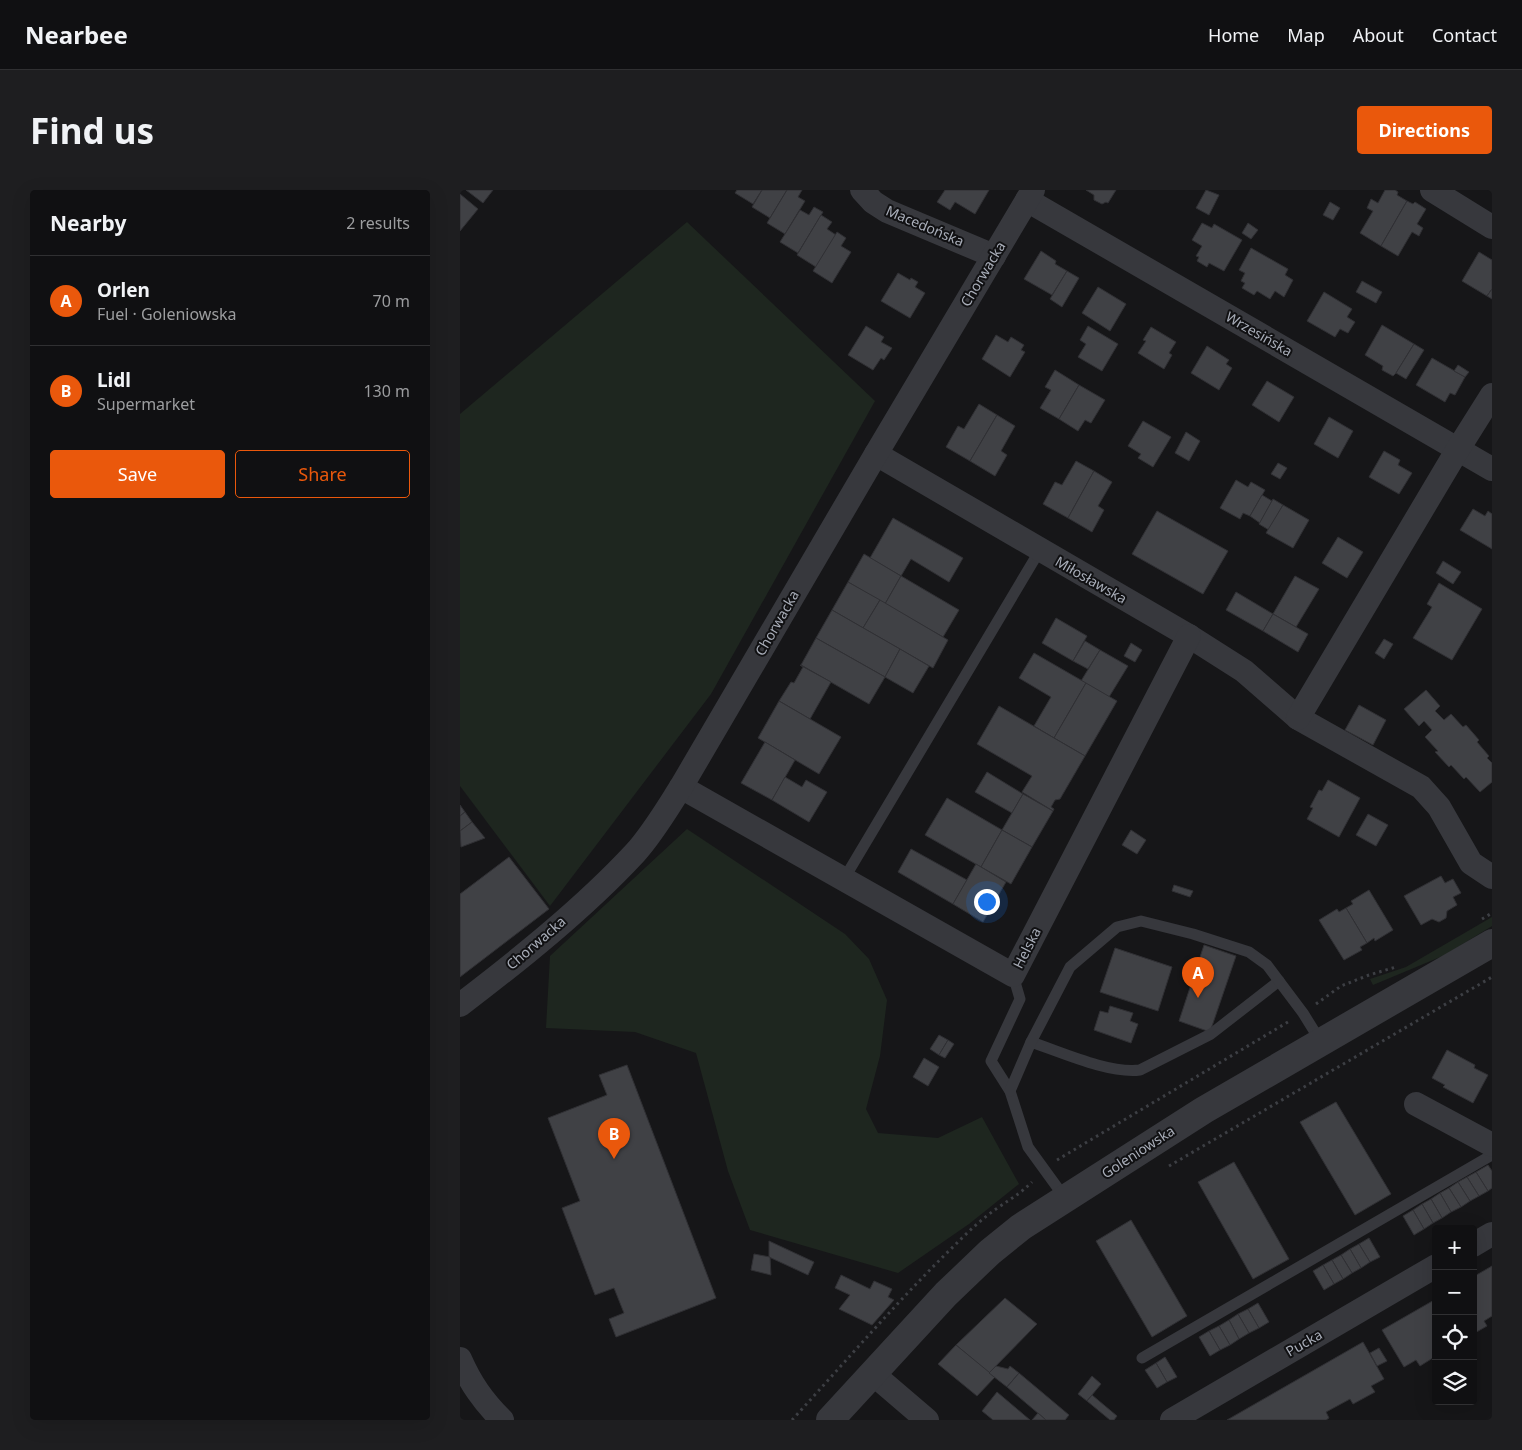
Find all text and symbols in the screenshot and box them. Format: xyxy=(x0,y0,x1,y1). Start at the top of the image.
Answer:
text: Nearbee xyxy=(25,18,128,51)
text: Home xyxy=(1208,23,1259,47)
text: Map xyxy=(1287,23,1325,47)
text: About xyxy=(1353,23,1404,47)
text: Contact xyxy=(1432,23,1497,47)
button: Directions xyxy=(1357,106,1492,154)
text: Find us xyxy=(30,107,154,154)
street label: Macedońska xyxy=(883,201,967,250)
text: Nearby xyxy=(50,209,126,237)
text: 2 results xyxy=(346,212,410,234)
street label: Chorwacka xyxy=(956,238,1009,310)
text: Orlen xyxy=(97,277,150,303)
text: A xyxy=(60,290,72,312)
text: 70 m xyxy=(373,290,410,312)
text: Fuel · Goleniowska xyxy=(97,303,237,325)
street label: Wrzesińska xyxy=(1222,307,1296,360)
text: Lidl xyxy=(97,367,131,393)
text: B xyxy=(61,380,71,402)
text: 130 m xyxy=(363,380,410,402)
text: Supermarket xyxy=(97,393,195,415)
button: Save xyxy=(50,450,225,498)
button: Share xyxy=(235,450,410,498)
street label: Miłosławska xyxy=(1052,551,1130,608)
street label: Chorwacka xyxy=(750,587,803,659)
your location xyxy=(974,889,1000,915)
street label: Chorwacka xyxy=(502,912,569,974)
street label: Helska xyxy=(1008,924,1045,972)
pin: A xyxy=(1182,957,1214,998)
pin: B xyxy=(598,1118,630,1159)
street label: Goleniowska xyxy=(1097,1121,1178,1182)
map controls xyxy=(1432,1225,1477,1405)
button: + xyxy=(1432,1225,1477,1270)
button: − xyxy=(1432,1270,1477,1315)
button: locate xyxy=(1432,1315,1477,1360)
street label: Pucka xyxy=(1282,1325,1325,1361)
button: layers xyxy=(1432,1360,1477,1405)

